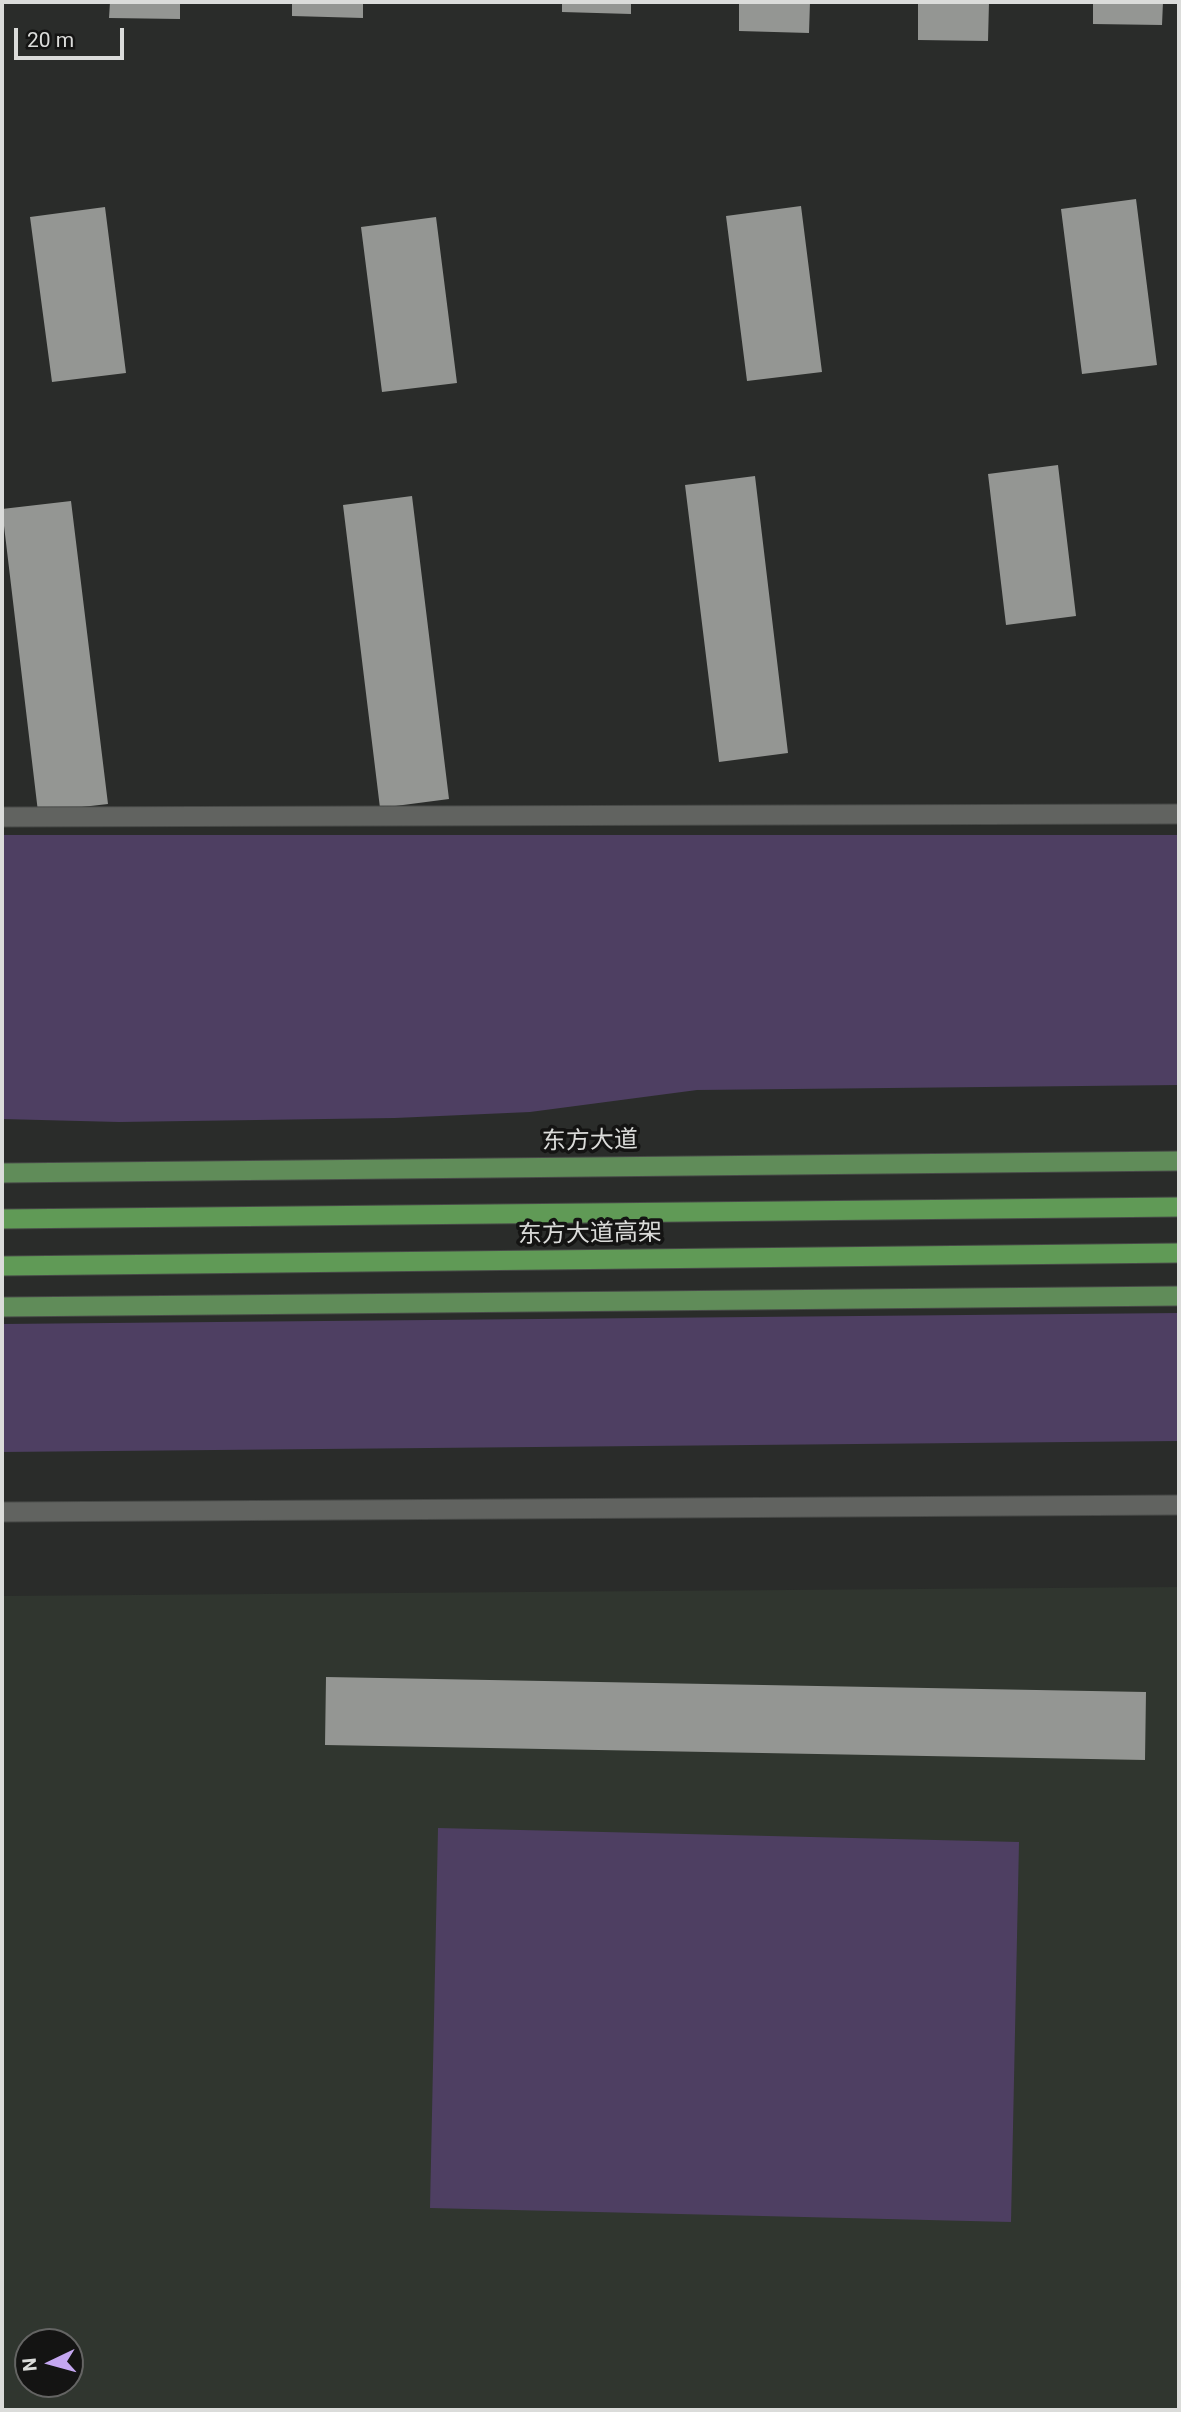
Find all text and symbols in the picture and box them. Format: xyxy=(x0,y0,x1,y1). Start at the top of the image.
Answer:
scale bar xyxy=(18,14,128,58)
text: 20 m xyxy=(27,28,74,52)
street label: 东方大道 xyxy=(542,1127,638,1157)
street label: 东方大道高架 xyxy=(518,1219,662,1251)
north arrow xyxy=(14,2328,84,2398)
text: N xyxy=(18,2357,42,2372)

